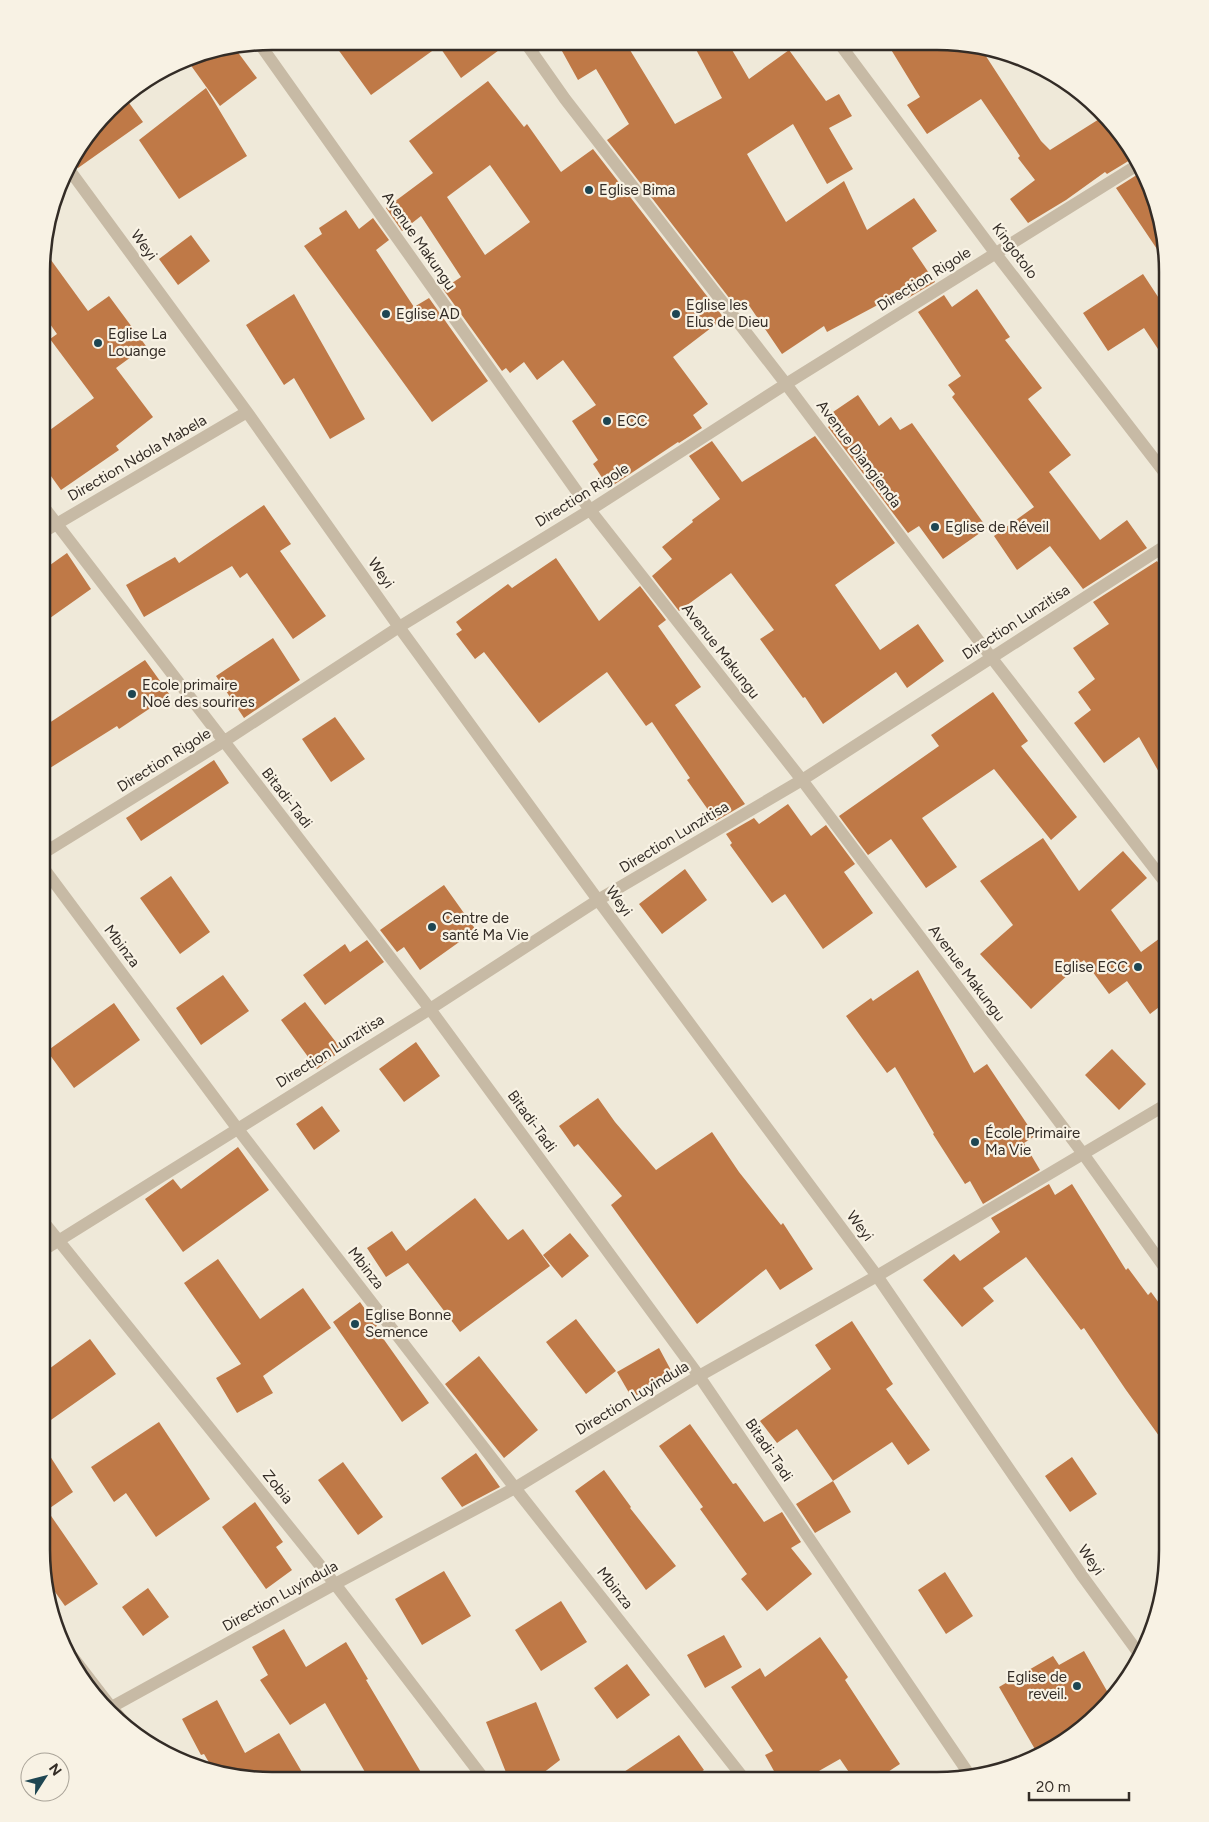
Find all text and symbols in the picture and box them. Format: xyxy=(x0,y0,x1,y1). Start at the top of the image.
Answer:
place label: Eglise Bima xyxy=(599,181,675,199)
marker: Eglise Bima xyxy=(583,184,595,196)
street label: Avenue Makungu xyxy=(378,188,460,294)
street label: Kingotolo xyxy=(988,220,1042,283)
street label: Weyi xyxy=(127,226,161,264)
street label: Direction Rigole xyxy=(874,243,974,315)
place label: Eglise les Elus de Dieu xyxy=(686,296,768,331)
place label: Eglise AD xyxy=(396,305,460,323)
marker: Eglise AD xyxy=(380,308,392,320)
marker: Eglise les Elus de Dieu xyxy=(670,308,682,320)
place label: Eglise La Louange xyxy=(108,325,167,360)
marker: Eglise La Louange xyxy=(92,337,104,349)
street label: Avenue Diangienda xyxy=(813,397,905,511)
street label: Direction Ndola Mabela xyxy=(64,411,210,505)
place label: ECC xyxy=(617,412,648,430)
marker: ECC xyxy=(601,415,613,427)
street label: Direction Rigole xyxy=(532,459,632,531)
place label: Eglise de Réveil xyxy=(945,518,1049,536)
marker: Eglise de Réveil xyxy=(929,521,941,533)
street label: Weyi xyxy=(364,554,398,592)
street label: Direction Lunzitisa xyxy=(959,581,1073,663)
street label: Avenue Makungu xyxy=(678,600,764,702)
place label: Ecole primaire Noé des sourires xyxy=(142,676,255,711)
marker: Ecole primaire Noé des sourires xyxy=(126,688,138,700)
street label: Direction Rigole xyxy=(114,724,214,796)
street label: Bitadi-Tadi xyxy=(258,764,316,832)
street label: Direction Lunzitisa xyxy=(616,797,732,877)
street label: Weyi xyxy=(602,882,636,920)
place label: Centre de santé Ma Vie xyxy=(442,909,529,944)
street label: Mbinza xyxy=(100,921,144,971)
marker: Centre de santé Ma Vie xyxy=(426,921,438,933)
street label: Avenue Makungu xyxy=(925,921,1009,1025)
place label: Eglise ECC xyxy=(1054,958,1128,976)
marker: Eglise ECC xyxy=(1132,961,1144,973)
street label: Direction Lunzitisa xyxy=(273,1010,387,1092)
street label: Bitadi-Tadi xyxy=(504,1087,560,1155)
place label: École Primaire Ma Vie xyxy=(985,1124,1080,1159)
marker: École Primaire Ma Vie xyxy=(969,1136,981,1148)
street label: Weyi xyxy=(843,1207,877,1245)
street label: Mbinza xyxy=(344,1243,388,1293)
place label: Eglise Bonne Semence xyxy=(365,1306,451,1341)
marker: Eglise Bonne Semence xyxy=(349,1318,361,1330)
street label: Direction Luyindula xyxy=(572,1357,692,1439)
street label: Bitadi-Tadi xyxy=(741,1415,797,1485)
street label: Zobia xyxy=(259,1466,297,1508)
street label: Weyi xyxy=(1074,1541,1108,1579)
street label: Direction Luyindula xyxy=(219,1557,341,1635)
street label: Mbinza xyxy=(593,1563,637,1613)
place label: Eglise de reveil. xyxy=(1007,1668,1067,1703)
marker: Eglise de reveil. xyxy=(1071,1680,1083,1692)
north arrow xyxy=(20,1752,70,1802)
text: N xyxy=(45,1760,65,1779)
scale bar xyxy=(1029,1770,1129,1802)
text: 20 m xyxy=(1036,1778,1070,1796)

